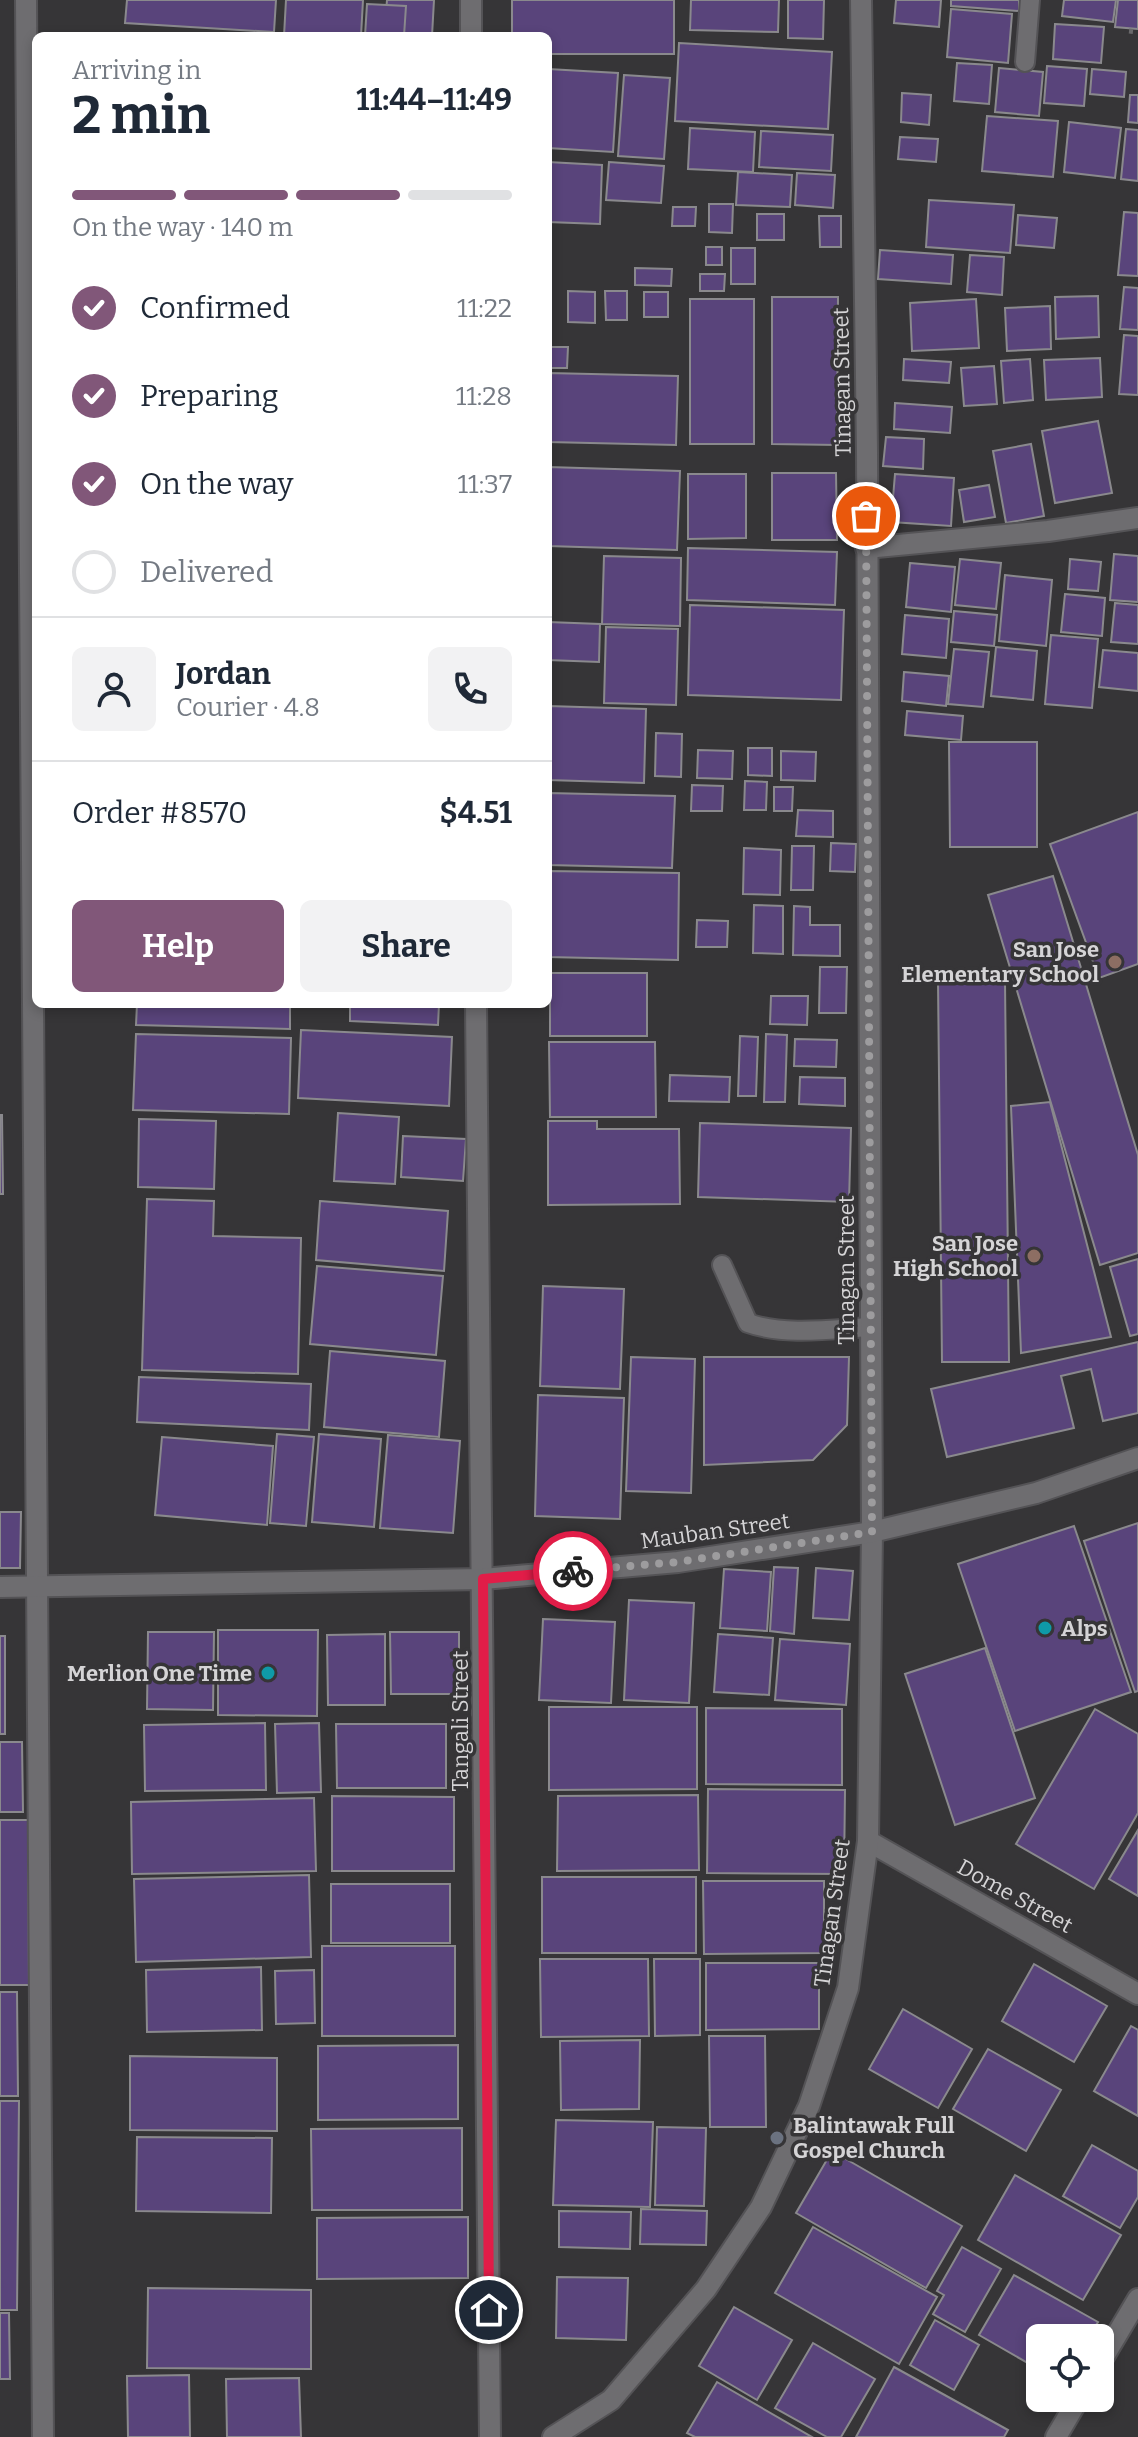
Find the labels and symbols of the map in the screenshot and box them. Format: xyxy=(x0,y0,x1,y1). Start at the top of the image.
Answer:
street label: Tinagan Street xyxy=(827,307,857,457)
pin xyxy=(832,482,900,550)
place label: San Jose Elementary School xyxy=(901,936,1099,988)
marker: San Jose Elementary School xyxy=(1106,953,1124,971)
street label: Tinagan Street xyxy=(833,1195,860,1345)
place label: San Jose High School xyxy=(893,1230,1018,1282)
marker: San Jose High School xyxy=(1025,1247,1043,1265)
street label: Mauban Street xyxy=(639,1507,791,1555)
courier xyxy=(533,1531,613,1611)
place label: Alps xyxy=(1061,1615,1108,1642)
marker: Alps xyxy=(1036,1619,1054,1637)
street label: Tangali Street xyxy=(447,1650,474,1792)
place label: Merlion One Time xyxy=(67,1660,252,1687)
marker: Merlion One Time xyxy=(259,1664,277,1682)
street label: Tinagan Street xyxy=(808,1837,856,1989)
street label: Dome Street xyxy=(953,1853,1077,1939)
place label: Balintawak Full Gospel Church xyxy=(793,2112,955,2164)
marker: Balintawak Full Gospel Church xyxy=(768,2129,786,2147)
pin xyxy=(455,2276,523,2344)

